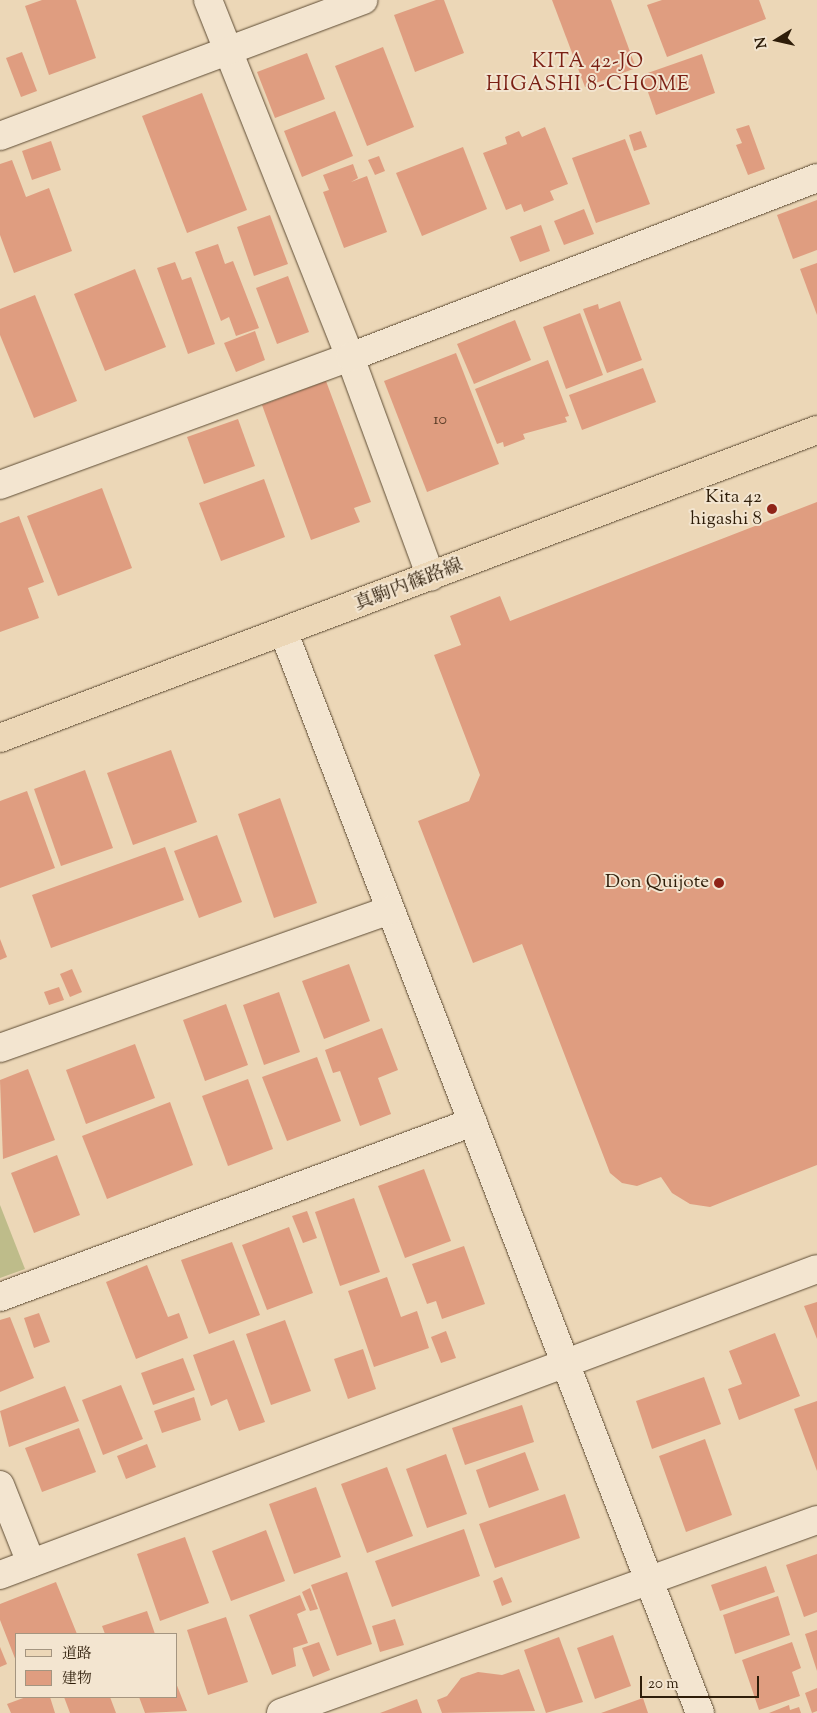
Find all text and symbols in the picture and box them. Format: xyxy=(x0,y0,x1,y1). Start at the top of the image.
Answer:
north arrow xyxy=(752,15,802,65)
text: N xyxy=(751,35,773,50)
district label: KITA 42-JO HIGASHI 8-CHOME xyxy=(484,51,692,98)
house number: 10 xyxy=(433,411,447,431)
place label: Kita 42 higashi 8 xyxy=(690,487,762,531)
marker: Kita 42 higashi 8 xyxy=(766,503,778,515)
street label: 真駒内篠路線 xyxy=(352,555,466,617)
place label: Don Quijote xyxy=(605,872,709,894)
marker: Don Quijote xyxy=(713,877,725,889)
legend xyxy=(15,1633,178,1698)
text: 道路 xyxy=(62,1644,92,1665)
scale bar xyxy=(642,1666,761,1698)
text: 建物 xyxy=(62,1669,92,1690)
text: 20 m xyxy=(648,1674,679,1695)

